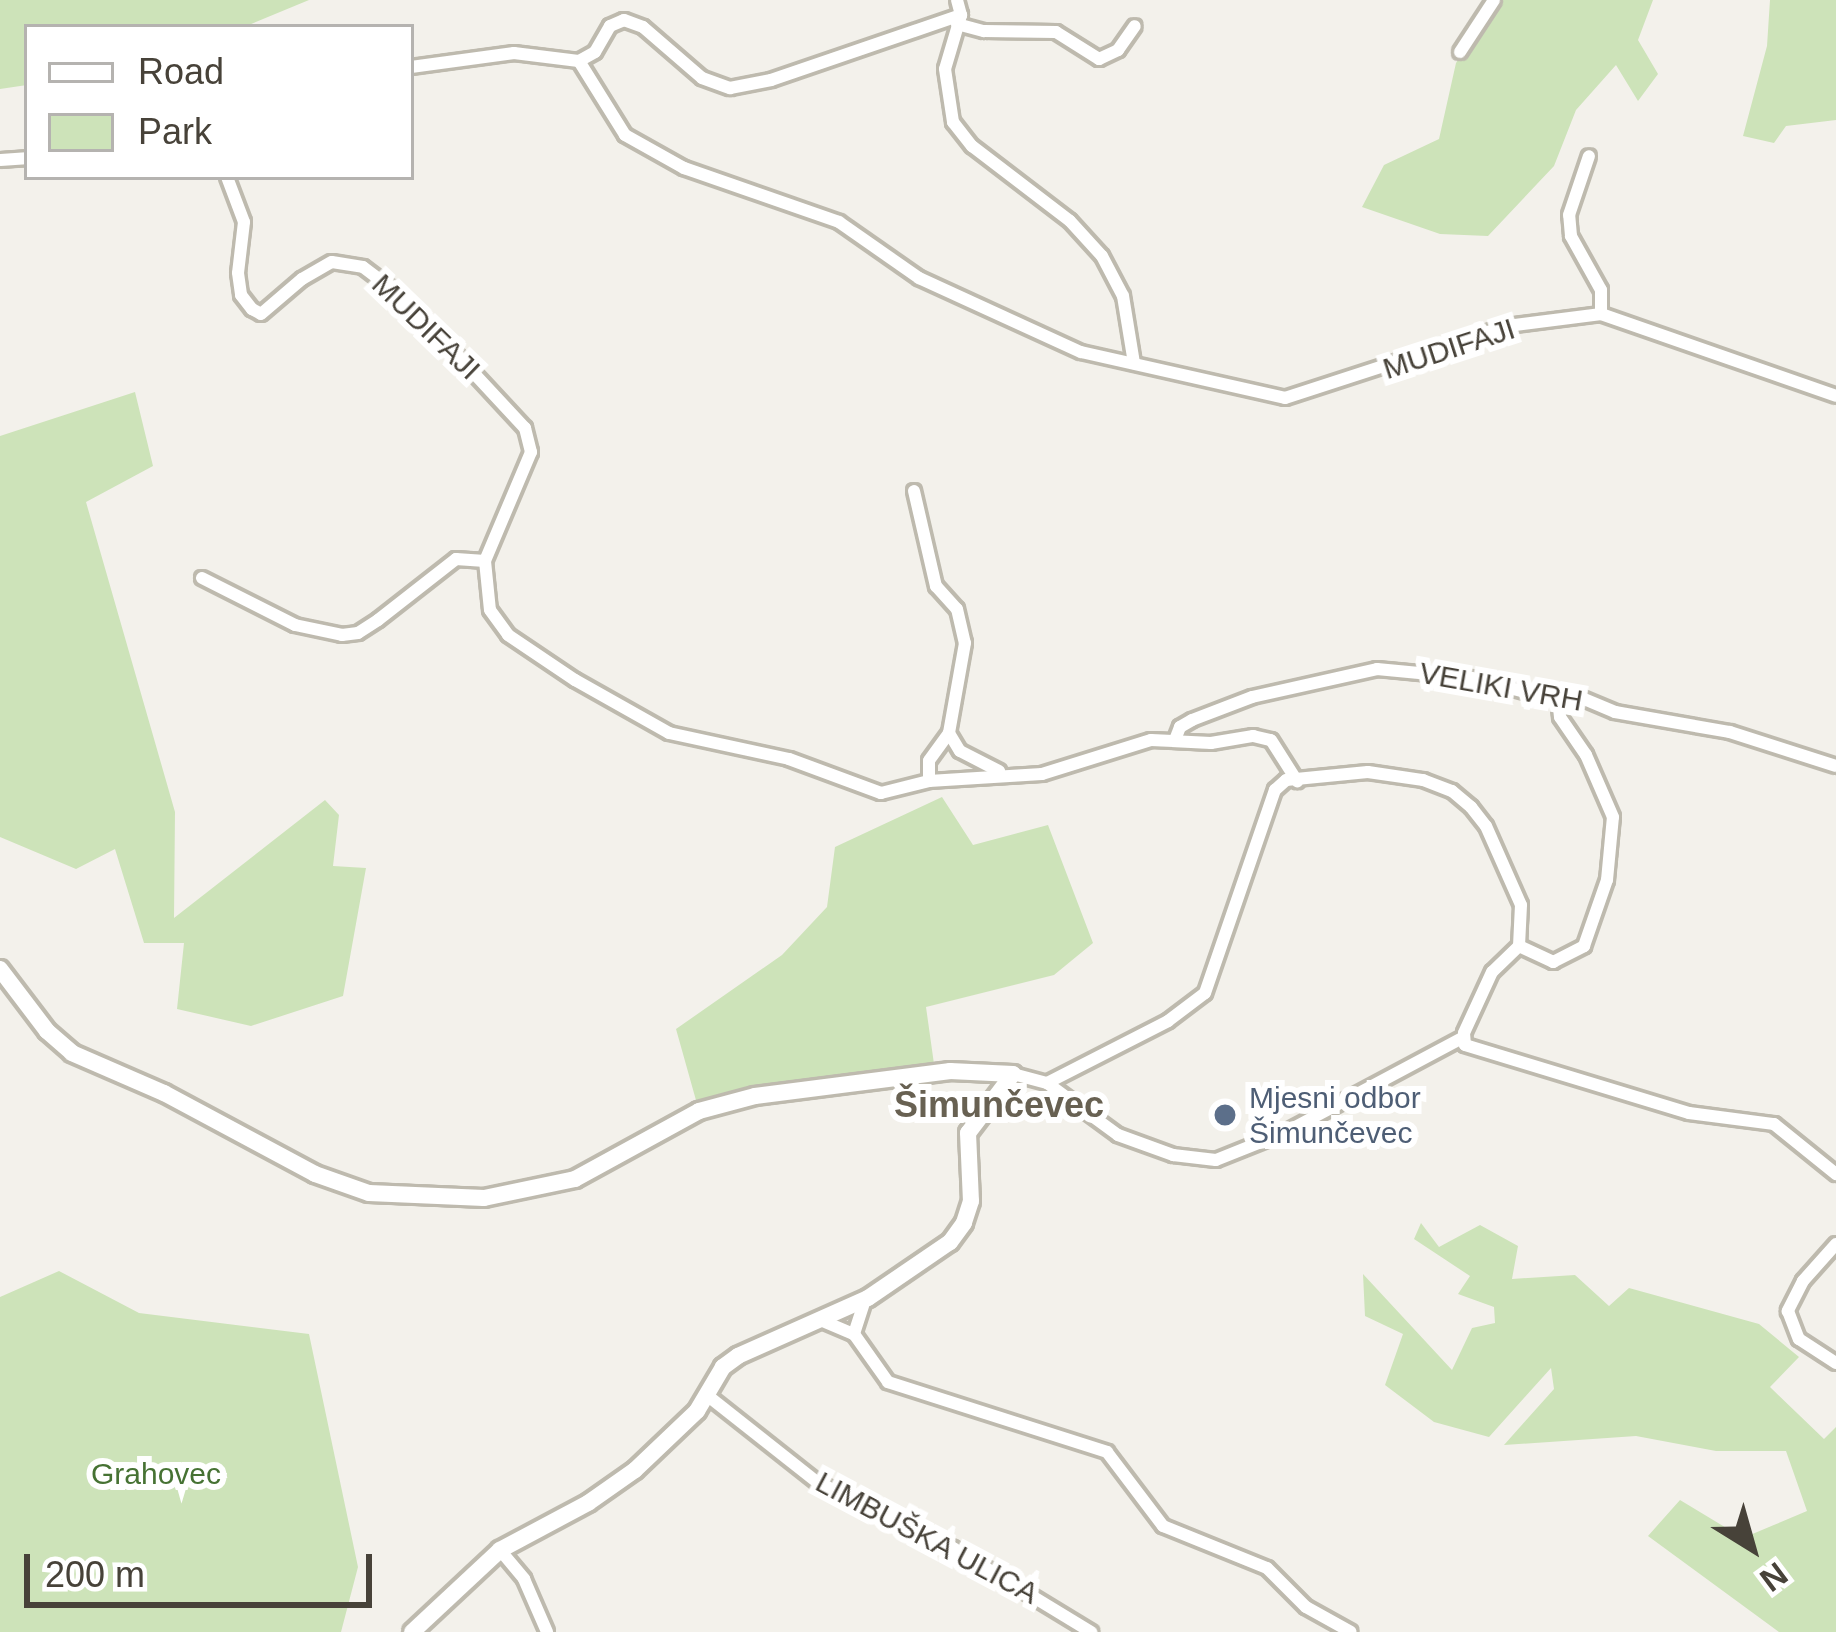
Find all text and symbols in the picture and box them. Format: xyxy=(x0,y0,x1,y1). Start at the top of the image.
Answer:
legend xyxy=(24,24,414,180)
text: Road xyxy=(138,51,224,92)
text: Park xyxy=(138,111,212,152)
street label: MUDIFAJI xyxy=(364,267,488,387)
street label: MUDIFAJI xyxy=(1378,311,1520,387)
street label: VELIKI VRH xyxy=(1417,655,1585,719)
place label: Mjesni odbor Šimunčevec xyxy=(1249,1080,1421,1150)
district label: Šimunčevec xyxy=(894,1083,1104,1127)
marker: Mjesni odbor Šimunčevec xyxy=(1212,1102,1238,1128)
park label: Grahovec xyxy=(91,1456,221,1492)
street label: LIMBUŠKA ULICA xyxy=(809,1464,1045,1612)
north arrow xyxy=(1692,1488,1812,1608)
scale bar xyxy=(30,1530,378,1604)
text: 200 m xyxy=(45,1554,145,1595)
text: N xyxy=(1753,1555,1795,1599)

